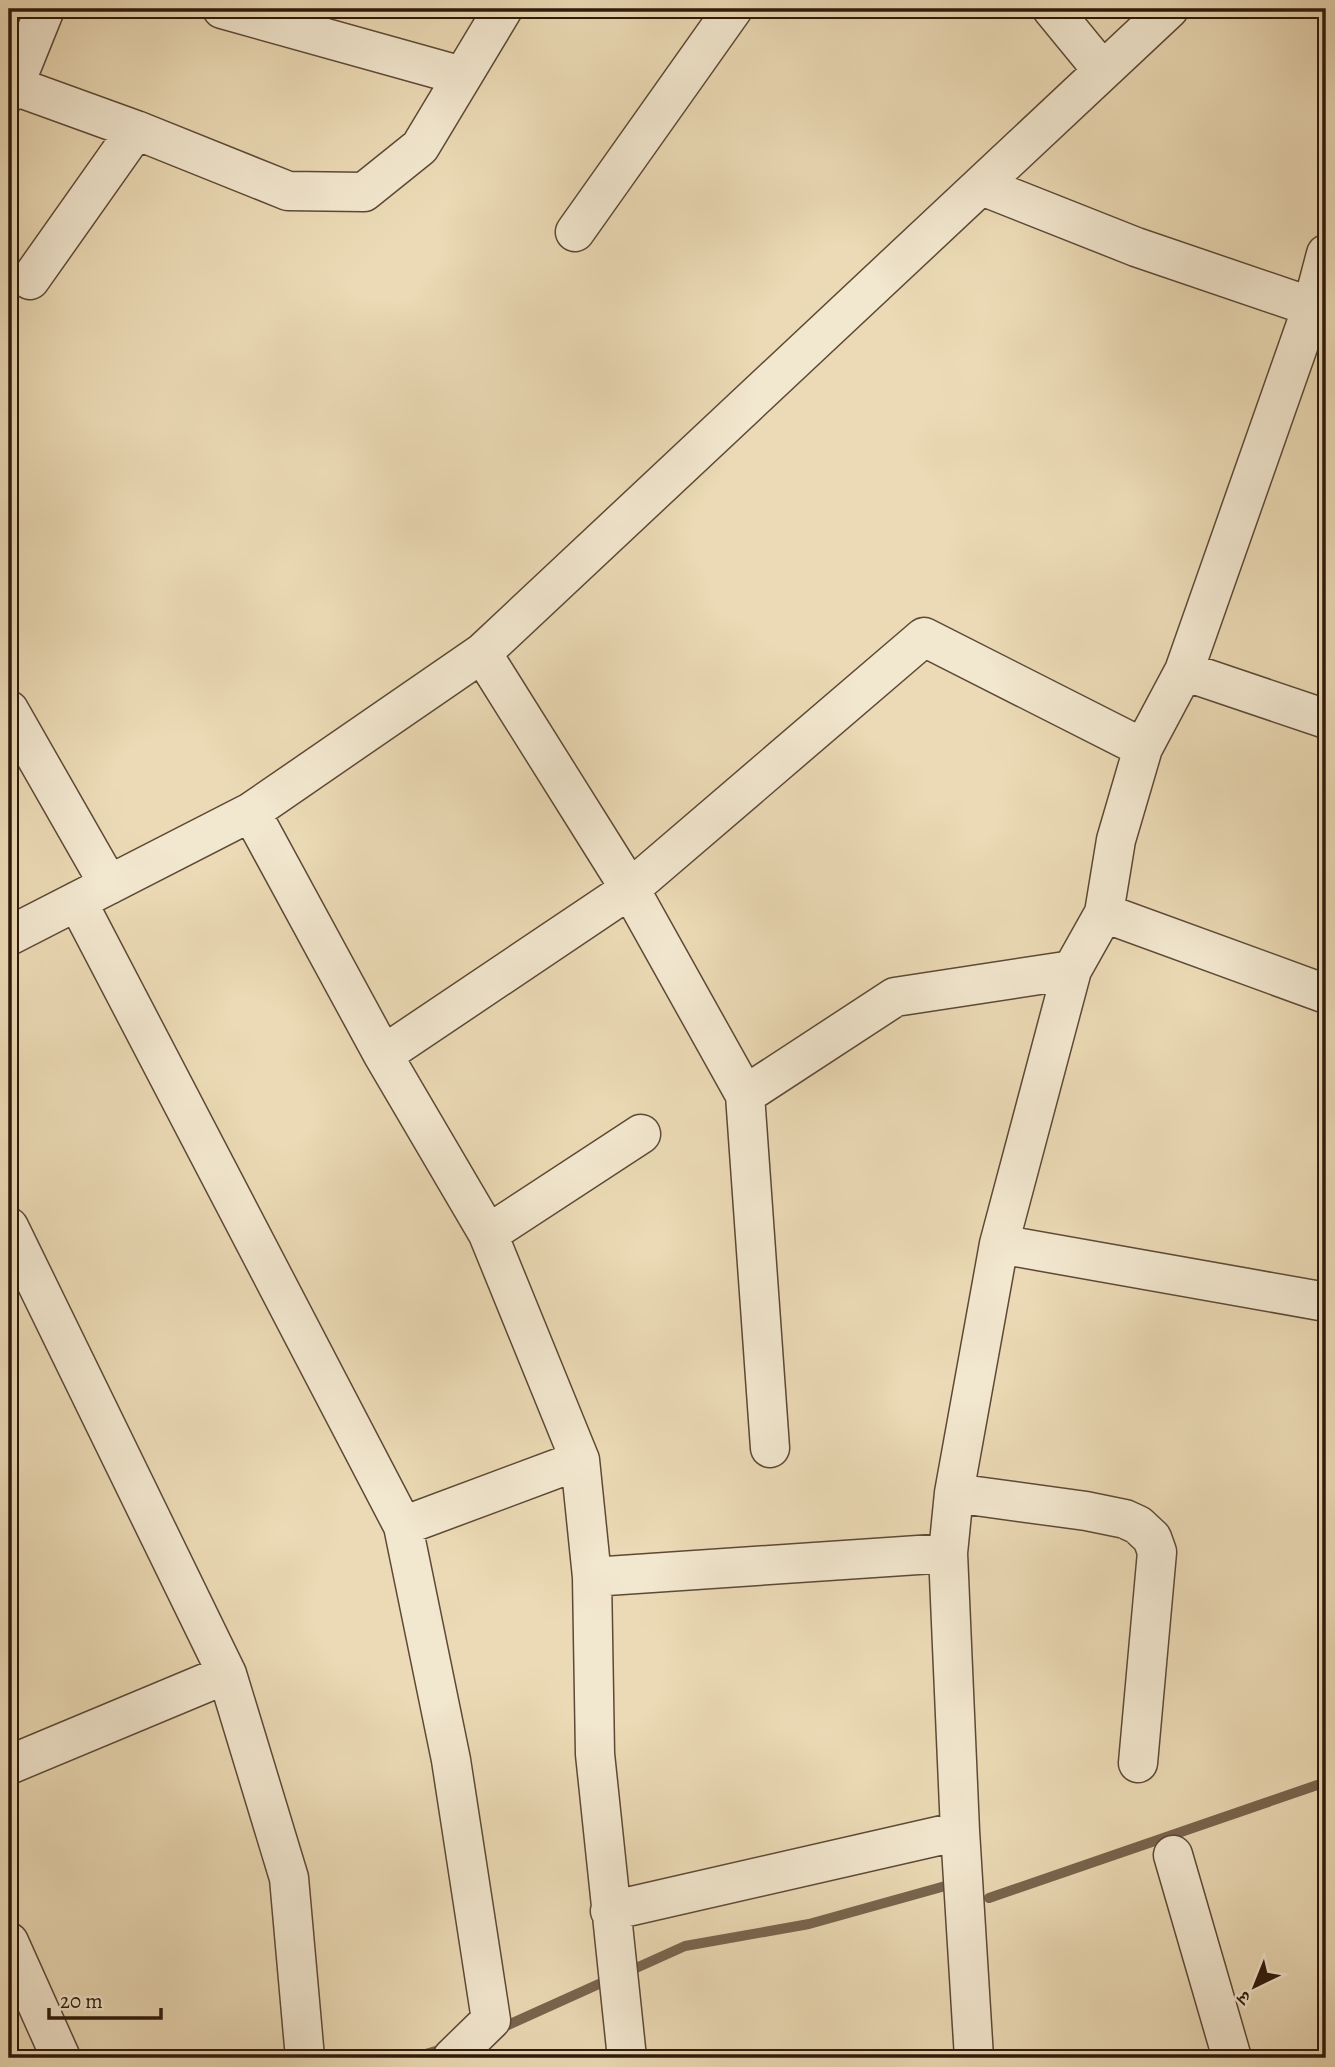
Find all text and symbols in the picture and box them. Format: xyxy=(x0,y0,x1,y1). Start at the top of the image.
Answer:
north arrow xyxy=(1220,1952,1290,2022)
scale bar xyxy=(49,1976,161,2020)
text: उ xyxy=(1231,1984,1258,2012)
text: 20 m xyxy=(60,1987,103,2015)

